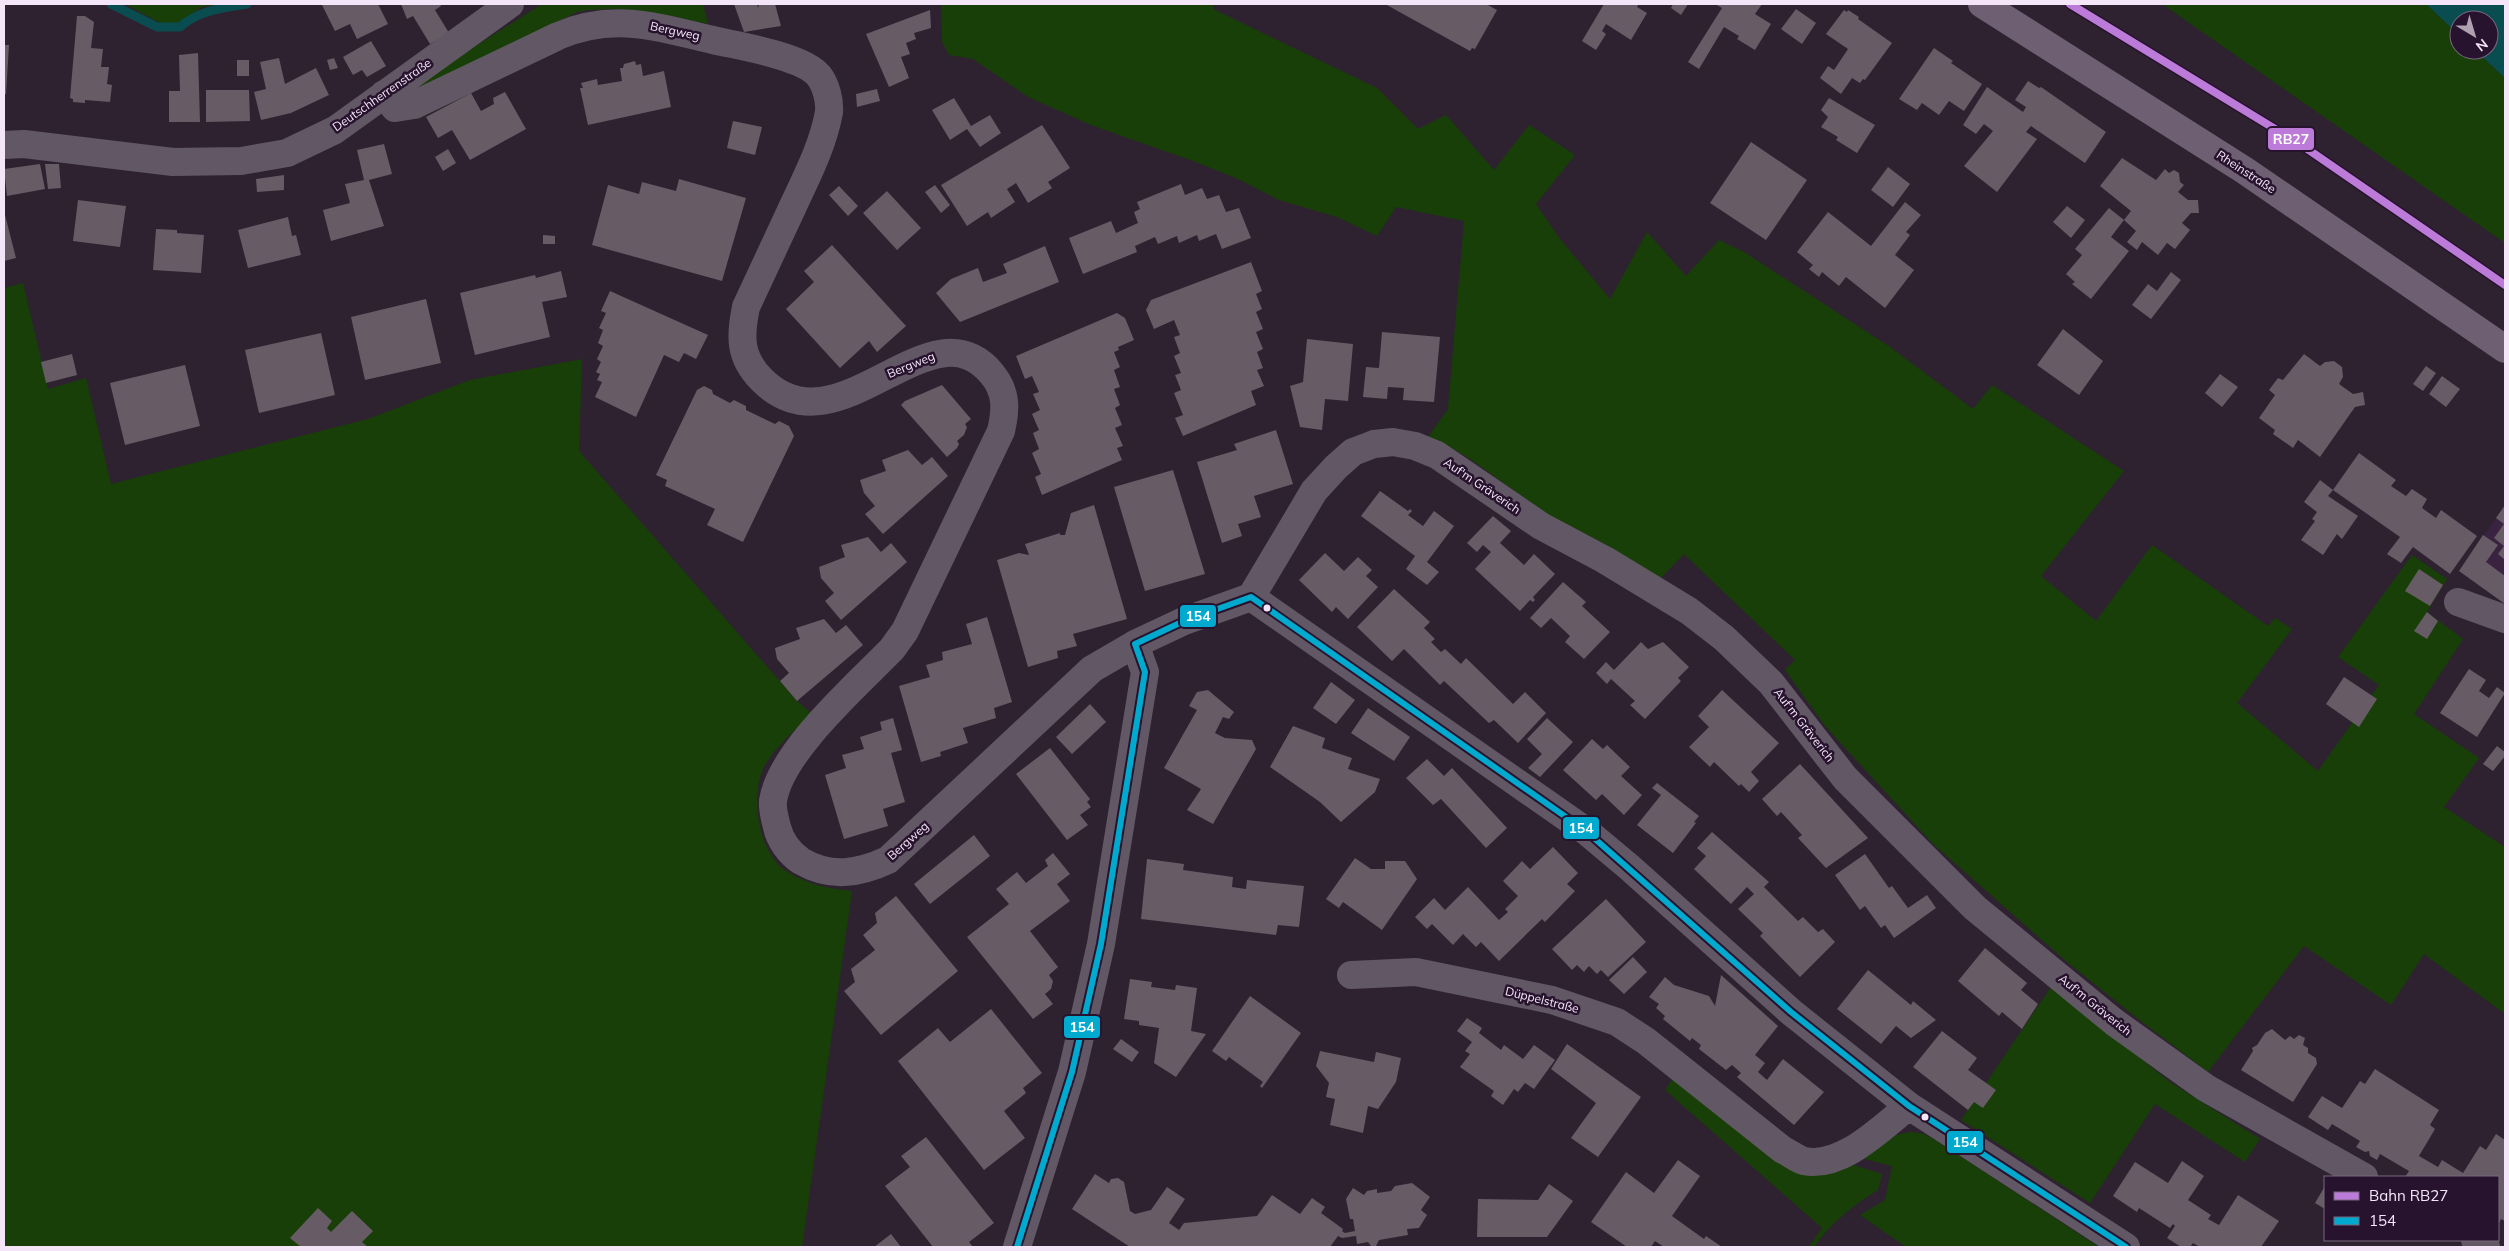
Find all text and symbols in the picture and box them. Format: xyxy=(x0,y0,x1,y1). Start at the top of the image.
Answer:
north arrow xyxy=(2449,10,2499,60)
street label: Bergweg xyxy=(649,18,701,43)
text: N xyxy=(2472,35,2492,56)
street label: Deutschherrenstraße xyxy=(329,55,434,134)
line badge: RB27 xyxy=(2267,127,2315,151)
text: RB27 xyxy=(2273,130,2309,148)
street label: Rheinstraße xyxy=(2214,147,2279,196)
street label: Bergweg xyxy=(885,348,937,381)
street label: Auf'm Gräverich xyxy=(1441,454,1524,517)
unlabelled marker xyxy=(1262,603,1272,613)
line badge: 154 xyxy=(1179,604,1217,628)
text: 154 xyxy=(1185,607,1211,625)
street label: Auf'm Gräverich xyxy=(1771,685,1838,765)
line badge: 154 xyxy=(1562,816,1600,840)
street label: Bergweg xyxy=(884,818,931,863)
text: 154 xyxy=(1568,819,1594,837)
street label: Auf'm Gräverich xyxy=(2056,971,2135,1039)
street label: Düppelstraße xyxy=(1504,983,1581,1016)
line badge: 154 xyxy=(1063,1015,1101,1039)
text: 154 xyxy=(1069,1018,1095,1036)
unlabelled marker xyxy=(1920,1112,1930,1122)
line badge: 154 xyxy=(1946,1130,1984,1154)
text: 154 xyxy=(1952,1133,1978,1151)
legend xyxy=(2324,1176,2499,1241)
text: Bahn RB27 xyxy=(2369,1186,2448,1205)
text: 154 xyxy=(2369,1211,2396,1230)

